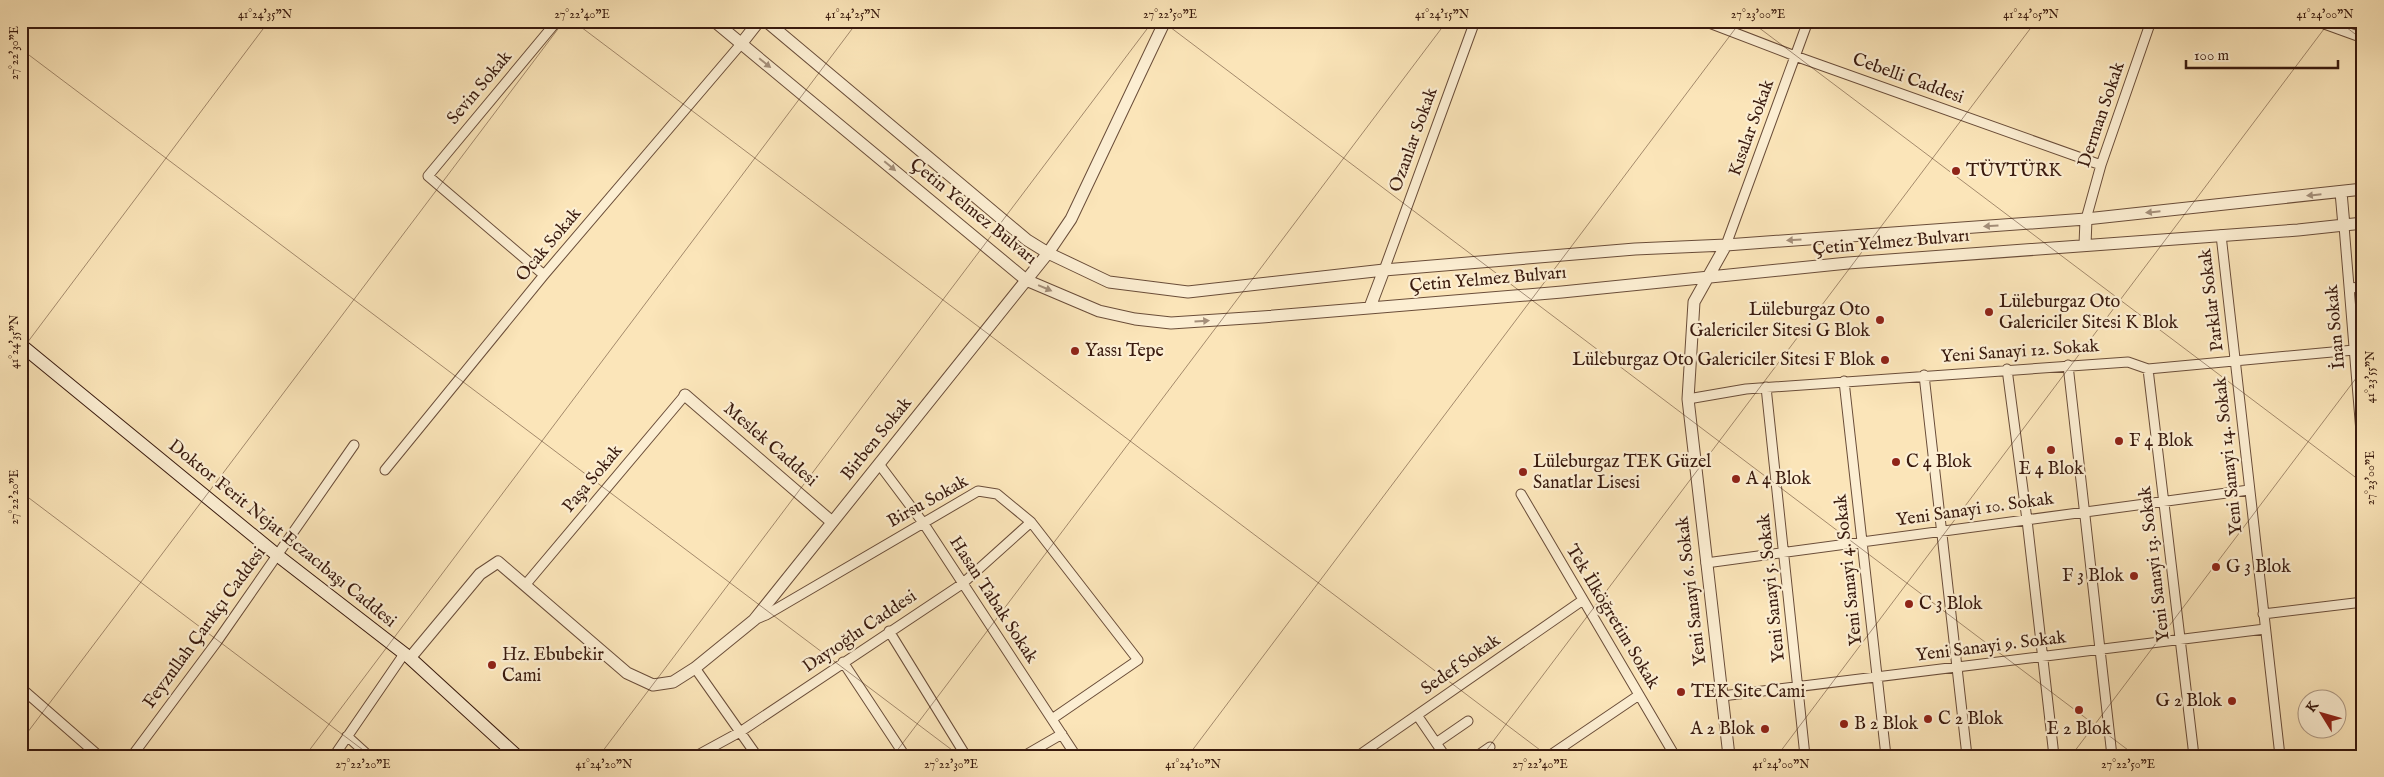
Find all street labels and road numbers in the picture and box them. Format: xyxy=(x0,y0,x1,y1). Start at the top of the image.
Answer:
street label: Sevin Sokak xyxy=(442,46,518,130)
street label: Cebelli Caddesi xyxy=(1849,48,1967,110)
street label: Derman Sokak xyxy=(2073,59,2131,171)
street label: Kısalar Sokak xyxy=(1724,76,1780,179)
street label: Ozanlar Sokak xyxy=(1384,84,1444,196)
street label: Çetin Yelmez Bulvarı xyxy=(905,154,1042,271)
street label: Ocak Sokak xyxy=(511,203,587,287)
street label: Çetin Yelmez Bulvarı xyxy=(1812,225,1971,261)
street label: Parklar Sokak xyxy=(2194,247,2230,353)
street label: Çetin Yelmez Bulvarı xyxy=(1409,262,1568,298)
street label: İnan Sokak xyxy=(2320,284,2351,370)
street label: Yeni Sanayi 12. Sokak xyxy=(1940,335,2100,369)
street label: Yeni Sanayi 14. Sokak xyxy=(2209,375,2249,536)
street label: Birben Sokak xyxy=(836,392,918,485)
street label: Meslek Caddesi xyxy=(718,398,822,492)
street label: Doktor Ferit Nejat Eczacıbaşı Caddesi xyxy=(163,435,401,633)
street label: Paşa Sokak xyxy=(558,440,628,518)
street label: Birsu Sokak xyxy=(884,470,973,534)
street label: Yeni Sanayi 13. Sokak xyxy=(2134,484,2176,643)
street label: Yeni Sanayi 10. Sokak xyxy=(1895,488,2056,532)
street label: Yeni Sanayi 4. Sokak xyxy=(1830,493,1868,647)
street label: Yeni Sanayi 5. Sokak xyxy=(1753,512,1791,664)
street label: Yeni Sanayi 6. Sokak xyxy=(1671,514,1713,667)
street label: Hasan Tabak Sokak xyxy=(943,532,1043,668)
street label: Tek İlköğretim Sokak xyxy=(1560,540,1665,694)
street label: Feyzullah Çarıkçı Caddesi xyxy=(139,542,272,713)
street label: Dayıoğlu Caddesi xyxy=(799,585,922,679)
street label: Yeni Sanayi 9. Sokak xyxy=(1915,626,2068,668)
street label: Sedef Sokak xyxy=(1417,629,1505,701)

